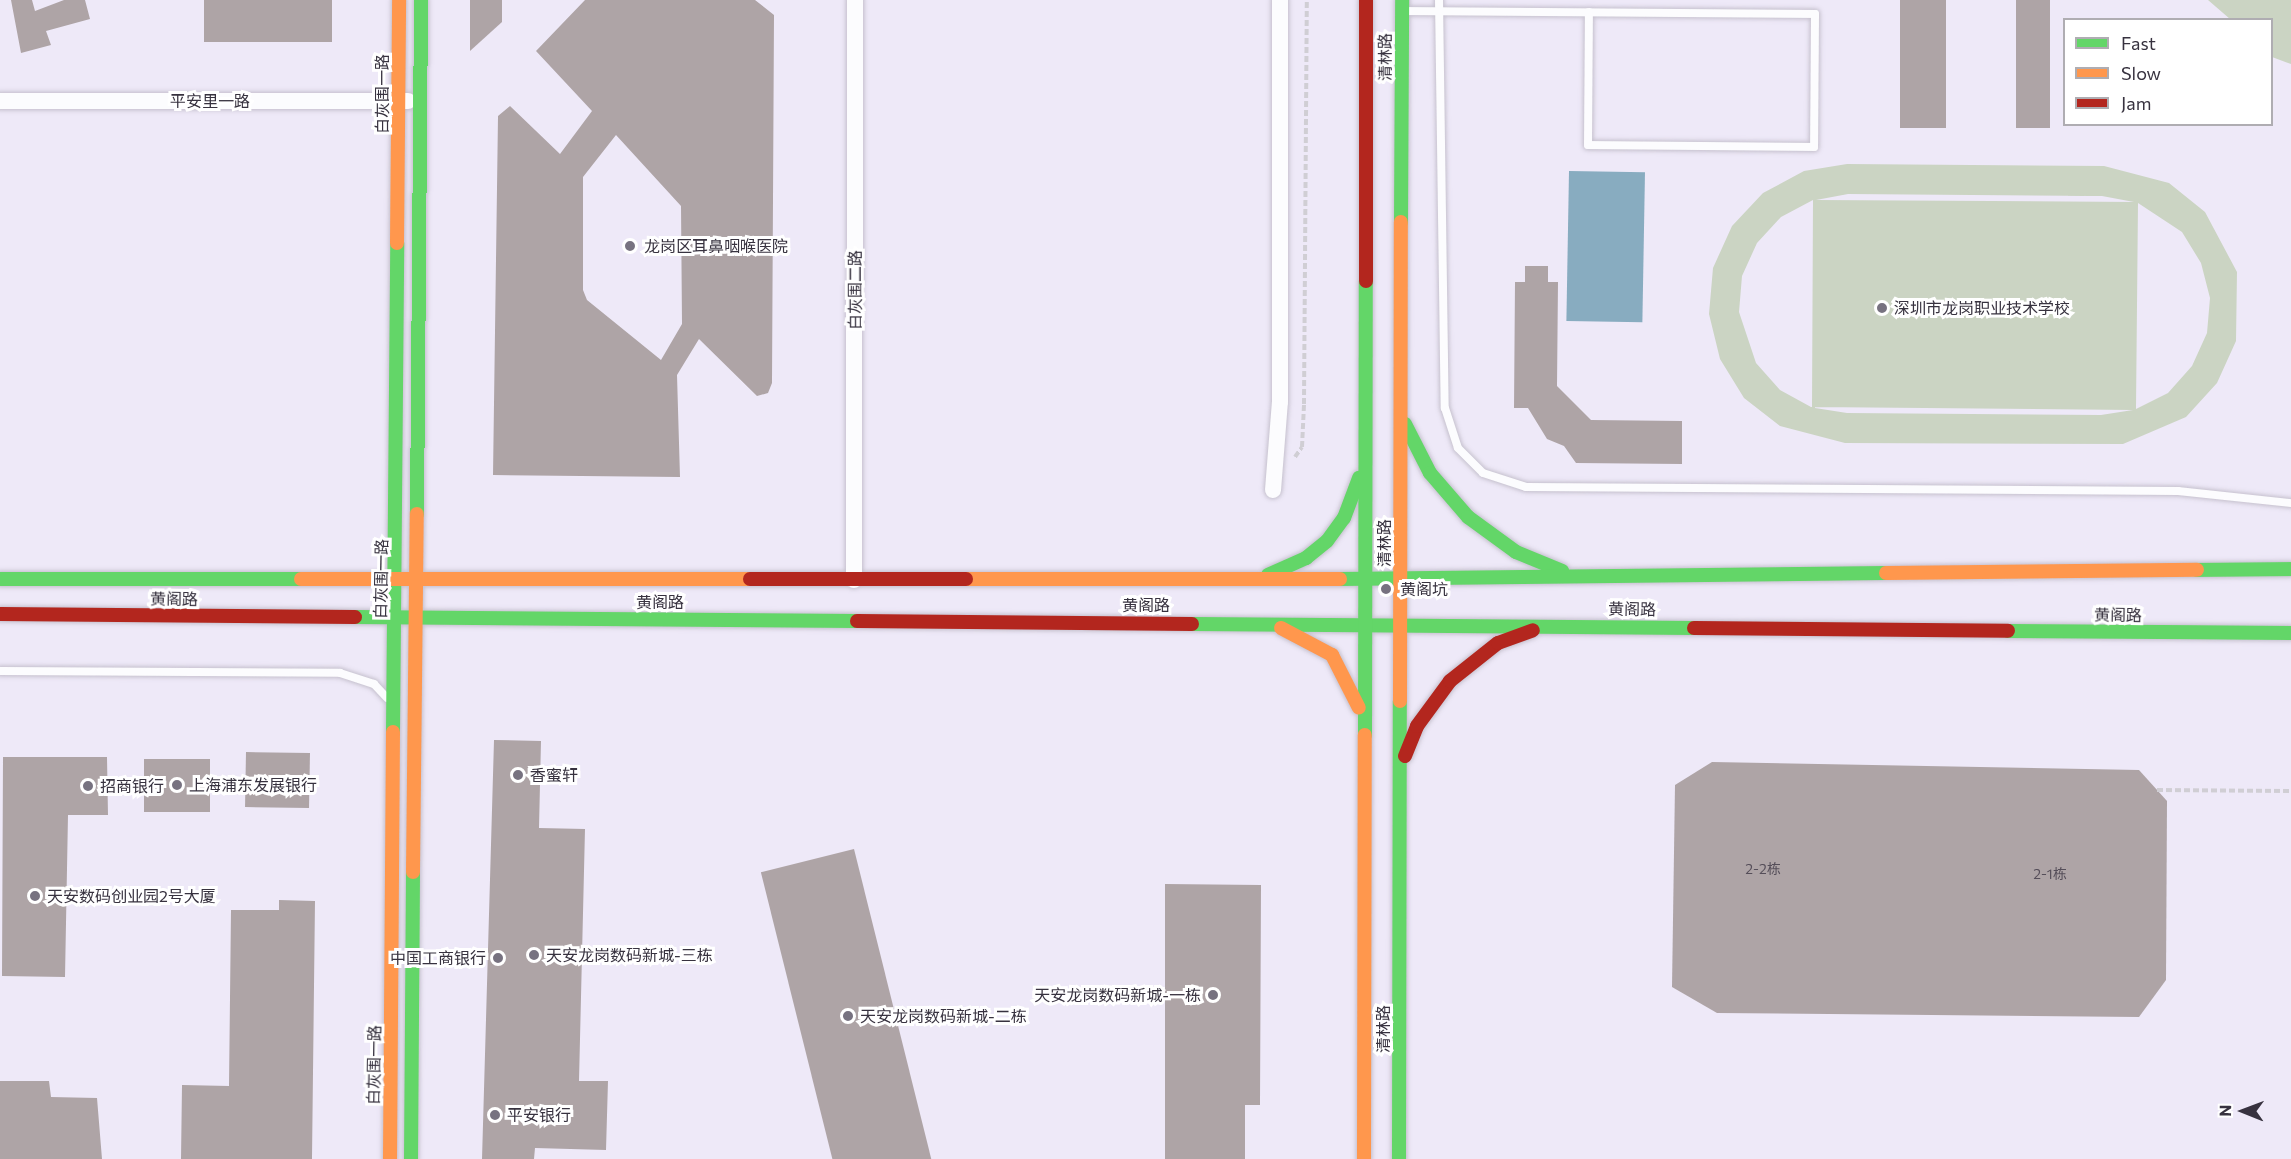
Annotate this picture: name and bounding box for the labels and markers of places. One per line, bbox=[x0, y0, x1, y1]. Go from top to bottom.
place label: 龙岗区耳鼻咽喉医院 bbox=[644, 236, 788, 256]
marker: 龙岗区耳鼻咽喉医院 bbox=[621, 237, 639, 255]
place label: 深圳市龙岗职业技术学校 bbox=[1894, 298, 2070, 318]
marker: 深圳市龙岗职业技术学校 bbox=[1875, 301, 1889, 315]
place label: 黄阁坑 bbox=[1400, 579, 1448, 599]
marker: 黄阁坑 bbox=[1377, 580, 1395, 598]
place label: 香蜜轩 bbox=[530, 765, 578, 785]
marker: 香蜜轩 bbox=[511, 768, 525, 782]
place label: 上海浦东发展银行 bbox=[189, 775, 317, 795]
place label: 招商银行 bbox=[100, 776, 164, 796]
marker: 上海浦东发展银行 bbox=[170, 778, 184, 792]
marker: 招商银行 bbox=[81, 779, 95, 793]
place label: 天安数码创业园2号大厦 bbox=[47, 886, 216, 906]
marker: 天安数码创业园2号大厦 bbox=[28, 889, 42, 903]
place label: 天安龙岗数码新城-三栋 bbox=[546, 945, 713, 965]
place label: 中国工商银行 bbox=[390, 948, 486, 968]
marker: 天安龙岗数码新城-三栋 bbox=[527, 948, 541, 962]
marker: 中国工商银行 bbox=[491, 951, 505, 965]
place label: 天安龙岗数码新城-一栋 bbox=[1034, 985, 1201, 1005]
marker: 天安龙岗数码新城-一栋 bbox=[1206, 988, 1220, 1002]
place label: 天安龙岗数码新城-二栋 bbox=[860, 1006, 1027, 1026]
marker: 天安龙岗数码新城-二栋 bbox=[841, 1009, 855, 1023]
place label: 平安银行 bbox=[507, 1105, 571, 1125]
marker: 平安银行 bbox=[488, 1108, 502, 1122]

